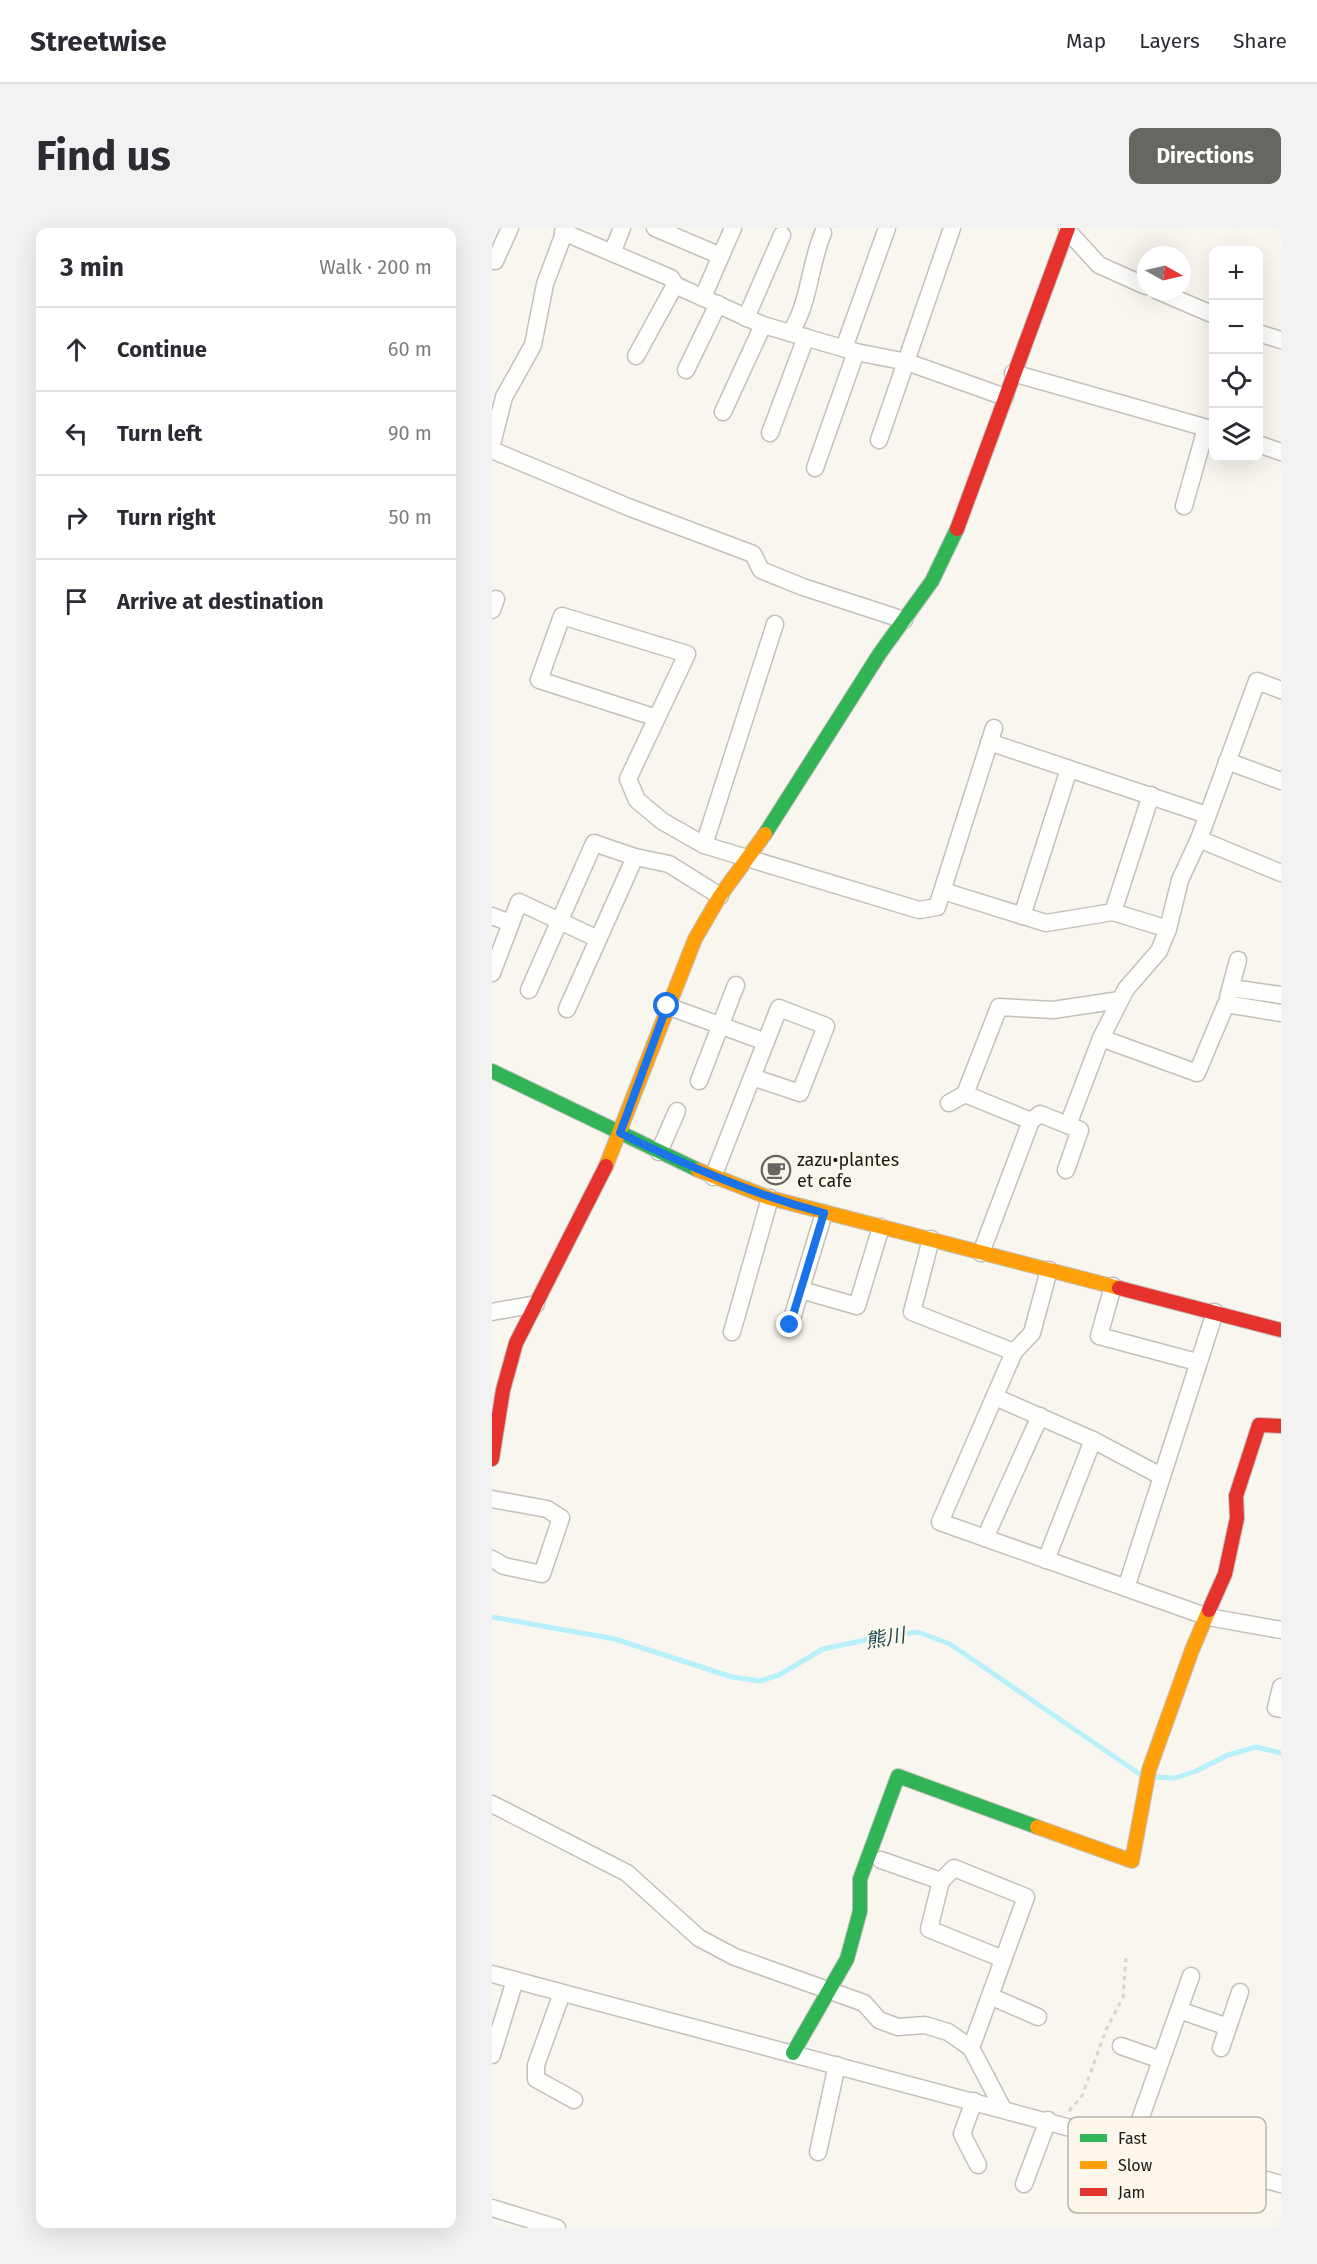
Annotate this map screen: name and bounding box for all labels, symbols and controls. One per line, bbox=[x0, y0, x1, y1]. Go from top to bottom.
text: Streetwise bbox=[30, 25, 167, 58]
text: Map bbox=[1066, 28, 1106, 54]
text: Layers bbox=[1139, 28, 1200, 54]
text: Share bbox=[1233, 28, 1287, 54]
button: Directions bbox=[1129, 128, 1281, 184]
text: Find us bbox=[36, 131, 171, 181]
north arrow bbox=[1137, 246, 1191, 300]
map controls bbox=[1209, 246, 1263, 462]
button: + bbox=[1209, 246, 1263, 300]
text: 3 min bbox=[60, 252, 124, 283]
text: Walk · 200 m bbox=[319, 255, 432, 279]
button: − bbox=[1209, 300, 1263, 354]
icon: ahead bbox=[60, 333, 93, 366]
text: Continue bbox=[117, 336, 207, 363]
text: 60 m bbox=[388, 337, 432, 361]
button: locate bbox=[1209, 354, 1263, 408]
button: layers bbox=[1209, 408, 1263, 462]
icon: left bbox=[60, 417, 93, 450]
text: Turn left bbox=[117, 420, 202, 447]
text: 90 m bbox=[388, 421, 432, 445]
icon: right bbox=[60, 501, 93, 534]
text: Turn right bbox=[117, 504, 216, 531]
text: 50 m bbox=[388, 505, 432, 529]
icon: arrive bbox=[60, 585, 93, 618]
text: Arrive at destination bbox=[117, 588, 324, 615]
route start bbox=[653, 992, 679, 1018]
place label: zazu•plantes et cafe bbox=[797, 1149, 899, 1192]
cafe icon: zazu•plantes et cafe bbox=[760, 1154, 792, 1186]
route end bbox=[776, 1311, 802, 1337]
water label: 熊川 bbox=[863, 1622, 909, 1653]
legend bbox=[1068, 2117, 1266, 2213]
text: Fast bbox=[1118, 2129, 1147, 2148]
text: Slow bbox=[1118, 2156, 1153, 2175]
text: Jam bbox=[1118, 2183, 1145, 2202]

